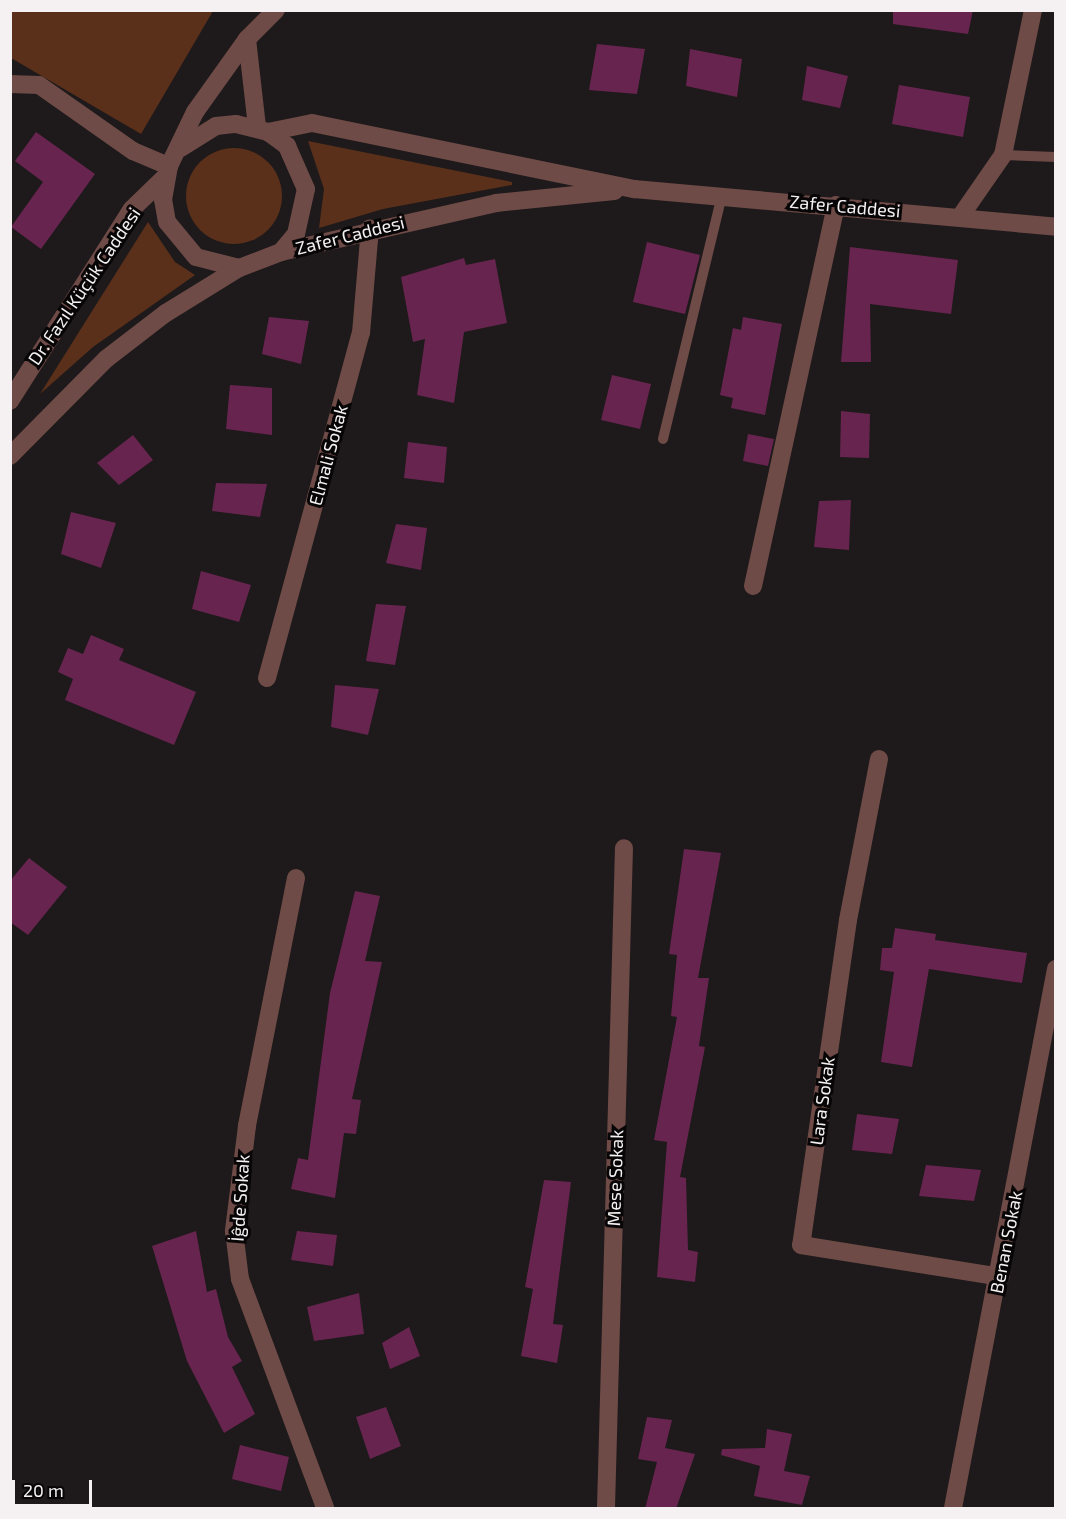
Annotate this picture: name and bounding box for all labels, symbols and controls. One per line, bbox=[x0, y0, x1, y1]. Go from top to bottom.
street label: Zafer Caddesi bbox=[788, 190, 902, 222]
street label: Dr. Fazıl Küçük Caddesi bbox=[23, 203, 145, 369]
street label: Zafer Caddesi bbox=[293, 211, 407, 259]
street label: Elmali Sokak bbox=[304, 402, 352, 508]
street label: Lara Sokak bbox=[805, 1056, 839, 1146]
street label: Mese Sokak bbox=[603, 1129, 627, 1227]
street label: İĝde Sokak bbox=[226, 1154, 254, 1242]
street label: Benan Sokak bbox=[985, 1189, 1027, 1295]
scale bar bbox=[15, 1468, 94, 1506]
text: 20 m bbox=[23, 1479, 64, 1501]

